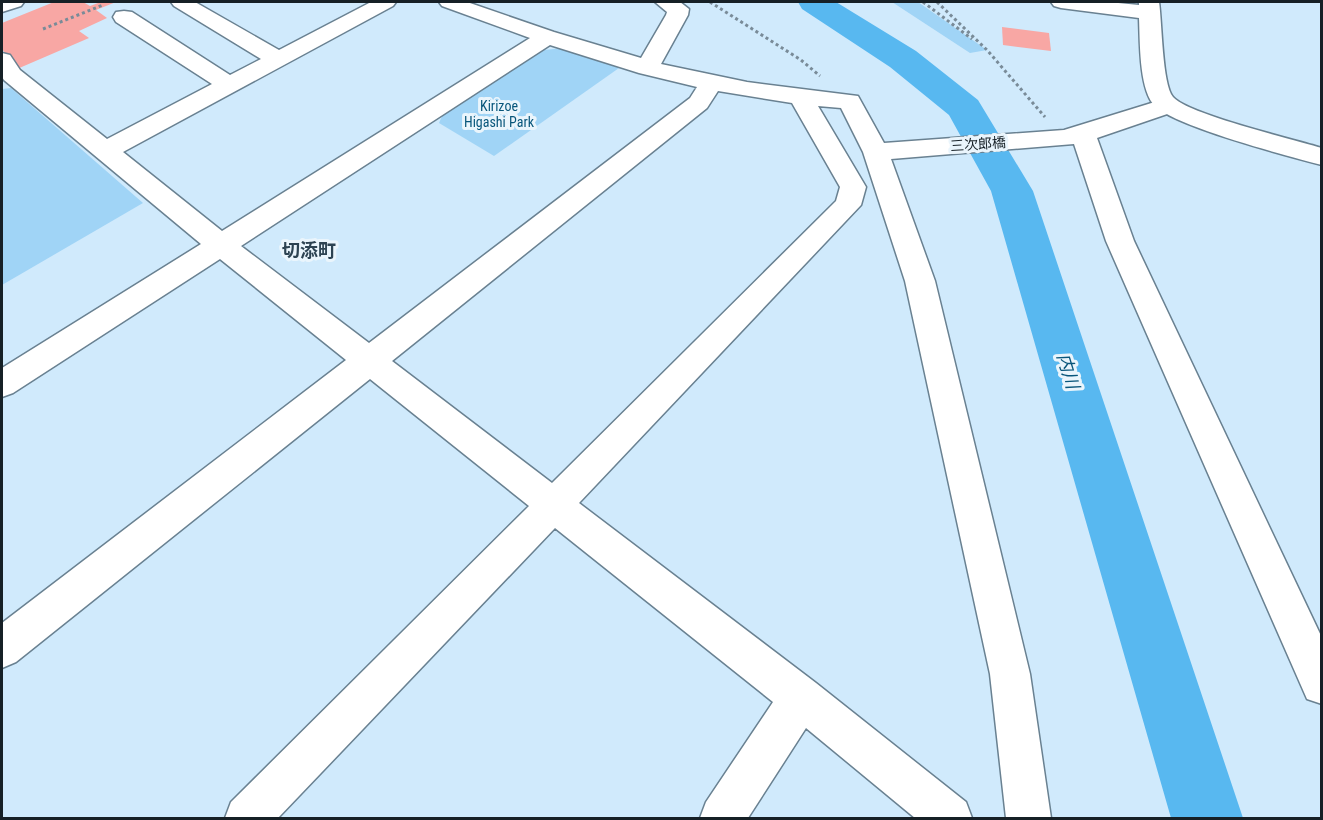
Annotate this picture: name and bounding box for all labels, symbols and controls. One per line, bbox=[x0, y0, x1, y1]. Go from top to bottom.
park label: Kirizoe Higashi Park bbox=[464, 98, 535, 130]
street label: 三次郎橋 bbox=[950, 134, 1006, 154]
district label: 切添町 bbox=[282, 240, 336, 261]
water label: 内川 bbox=[1053, 351, 1084, 393]

